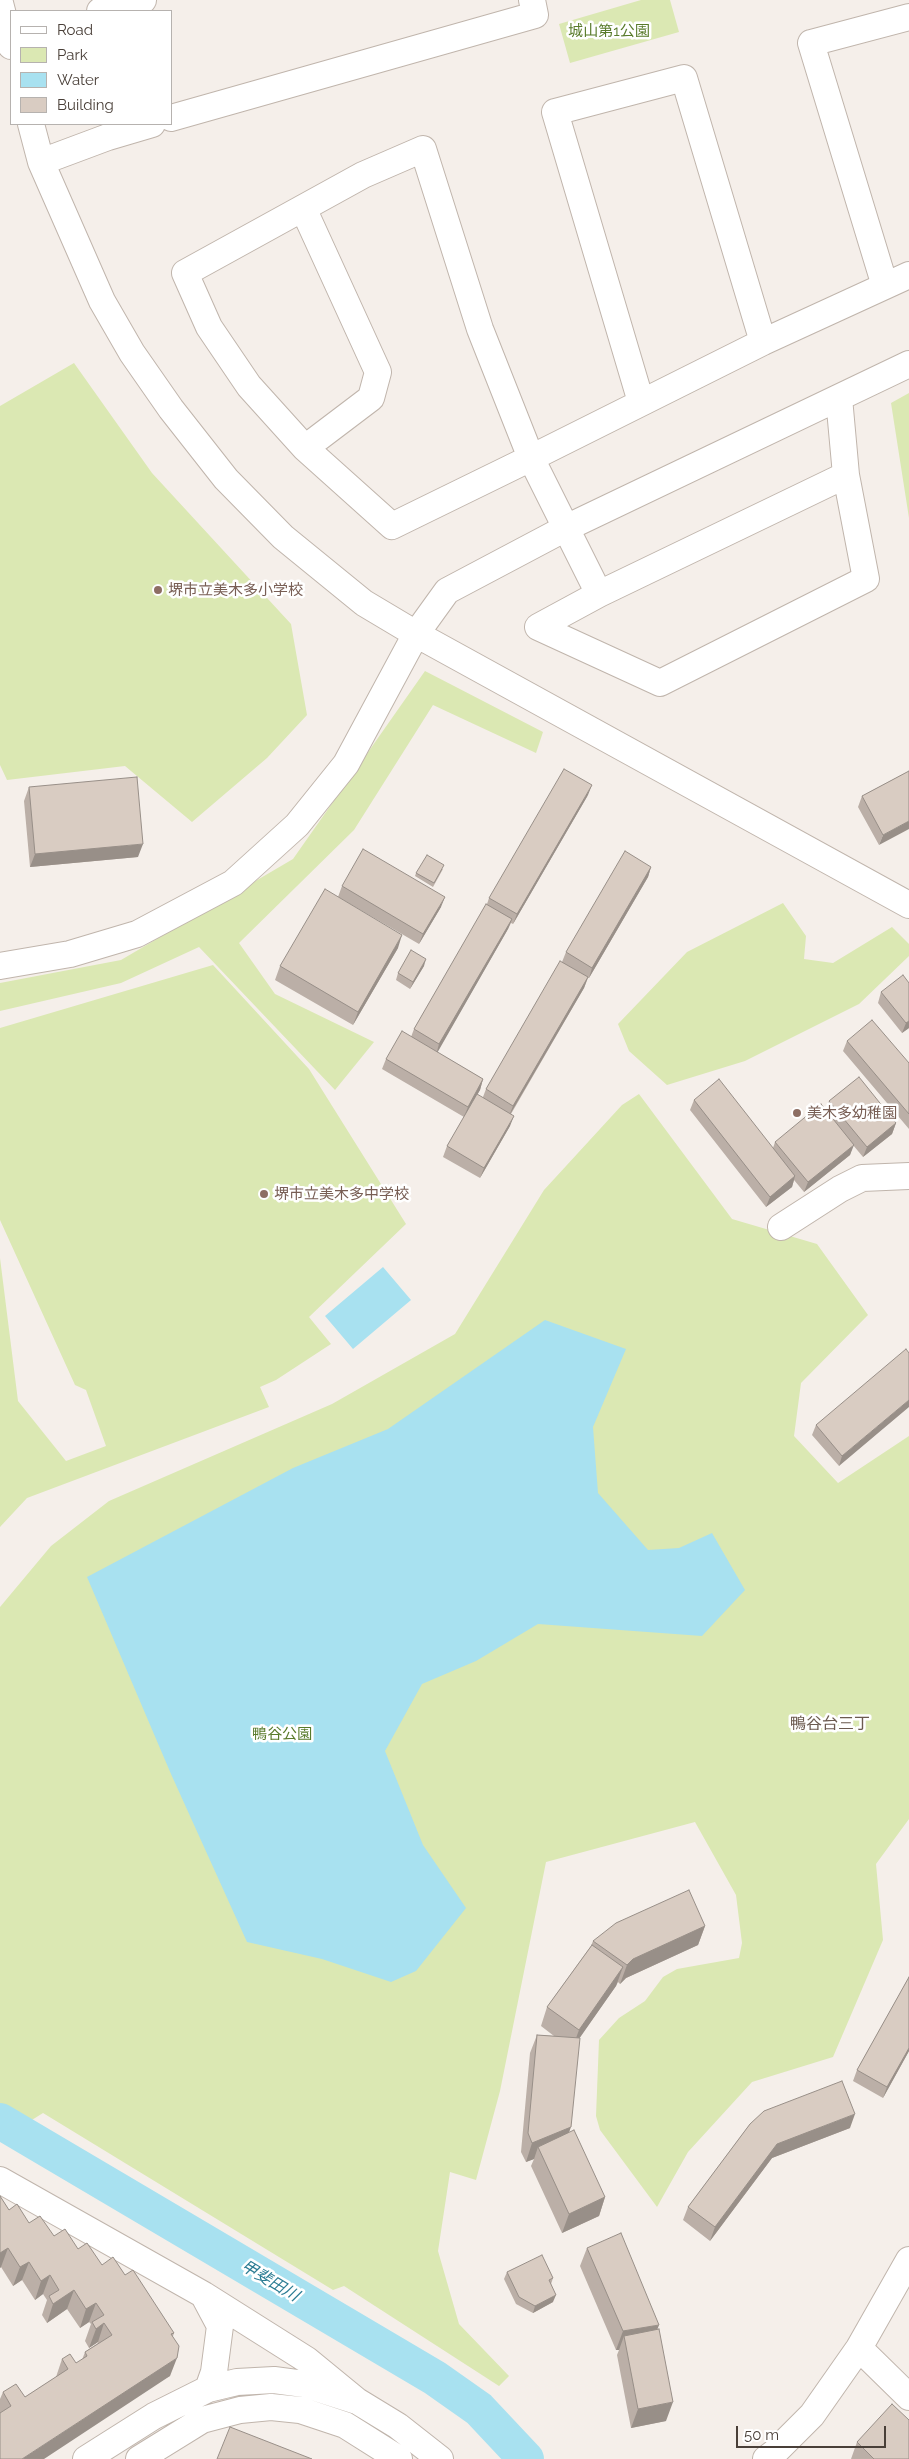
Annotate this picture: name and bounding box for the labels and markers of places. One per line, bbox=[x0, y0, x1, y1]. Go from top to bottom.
place label: 堺市立美木多小学校 bbox=[168, 581, 303, 599]
marker: 堺市立美木多小学校 bbox=[152, 584, 164, 596]
place label: 美木多幼稚園 bbox=[807, 1104, 897, 1122]
marker: 美木多幼稚園 bbox=[791, 1107, 803, 1119]
place label: 堺市立美木多中学校 bbox=[274, 1185, 409, 1203]
marker: 堺市立美木多中学校 bbox=[258, 1188, 270, 1200]

